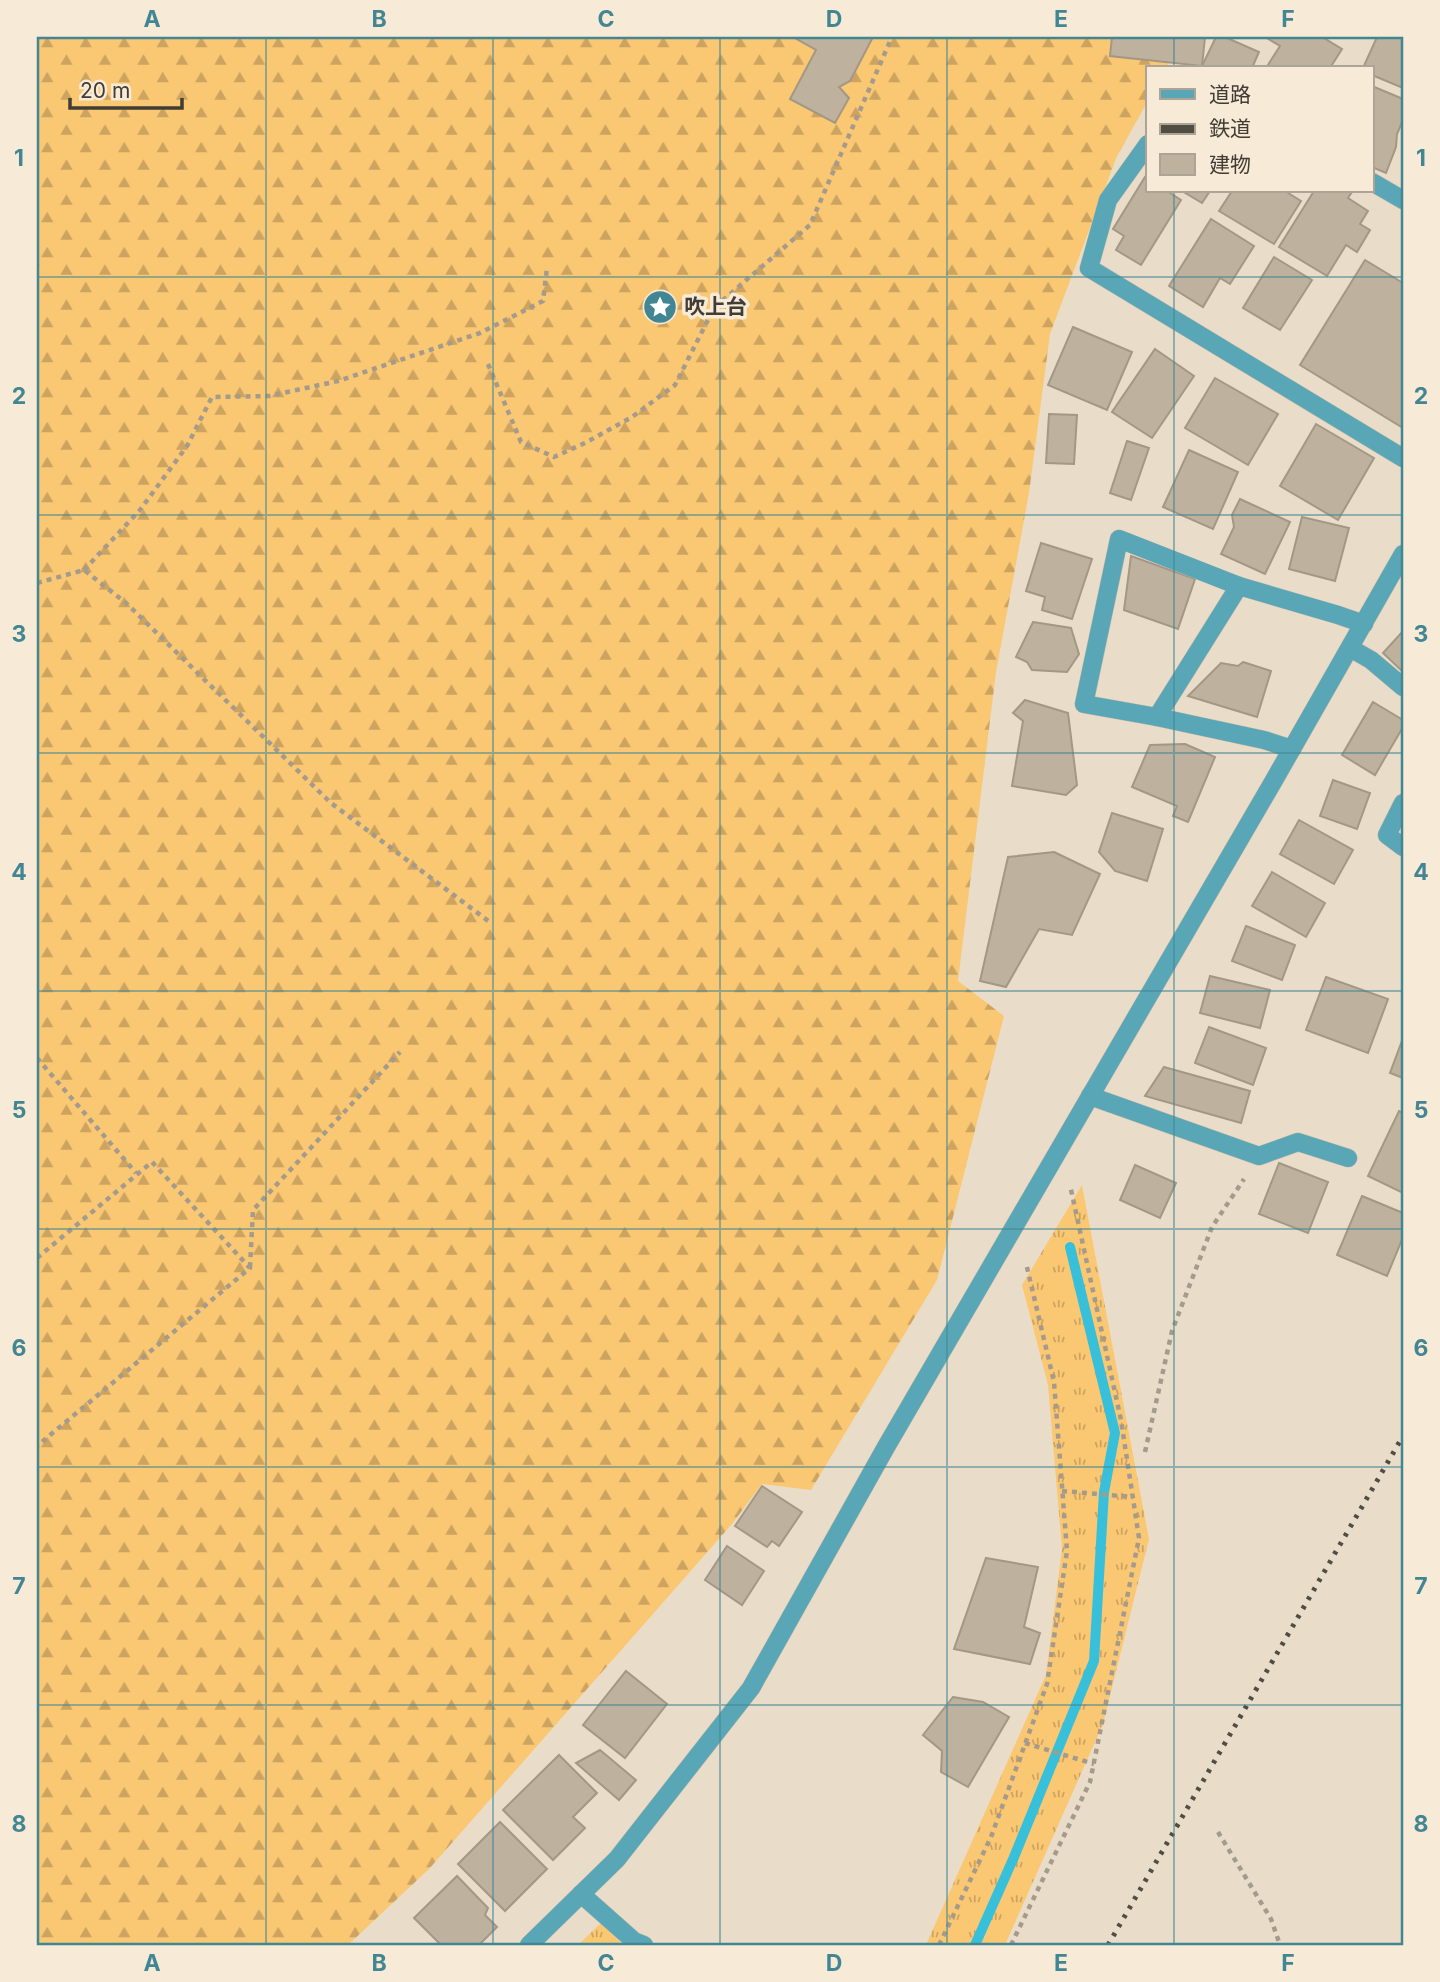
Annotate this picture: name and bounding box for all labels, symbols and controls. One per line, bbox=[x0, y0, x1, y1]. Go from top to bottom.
text: A bbox=[143, 5, 161, 33]
text: B bbox=[371, 5, 387, 33]
text: C bbox=[597, 5, 615, 33]
text: D bbox=[826, 5, 842, 33]
text: E bbox=[1054, 5, 1068, 33]
text: F bbox=[1281, 5, 1295, 33]
scale bar bbox=[70, 66, 182, 110]
legend bbox=[1146, 66, 1374, 192]
text: 20 m bbox=[80, 78, 130, 103]
text: 道路 bbox=[1209, 82, 1251, 107]
text: 鉄道 bbox=[1209, 116, 1251, 141]
text: 1 bbox=[14, 144, 24, 172]
text: 1 bbox=[1416, 144, 1426, 172]
text: 建物 bbox=[1209, 152, 1251, 177]
place icon: 吹上台 bbox=[641, 288, 679, 326]
place label: 吹上台 bbox=[684, 294, 747, 319]
text: 2 bbox=[12, 382, 26, 410]
text: 2 bbox=[1414, 382, 1428, 410]
text: 3 bbox=[12, 620, 26, 648]
text: 3 bbox=[1414, 620, 1428, 648]
text: 4 bbox=[11, 858, 27, 886]
text: 4 bbox=[1413, 858, 1429, 886]
text: 5 bbox=[12, 1096, 26, 1124]
text: 5 bbox=[1414, 1096, 1428, 1124]
text: 6 bbox=[12, 1334, 26, 1362]
text: 6 bbox=[1414, 1334, 1428, 1362]
text: 7 bbox=[12, 1572, 26, 1600]
text: 7 bbox=[1414, 1572, 1428, 1600]
text: 8 bbox=[12, 1810, 26, 1838]
text: 8 bbox=[1414, 1810, 1428, 1838]
text: A bbox=[143, 1949, 161, 1977]
text: B bbox=[371, 1949, 387, 1977]
text: C bbox=[597, 1949, 615, 1977]
text: D bbox=[826, 1949, 842, 1977]
text: E bbox=[1054, 1949, 1068, 1977]
text: F bbox=[1281, 1949, 1295, 1977]

